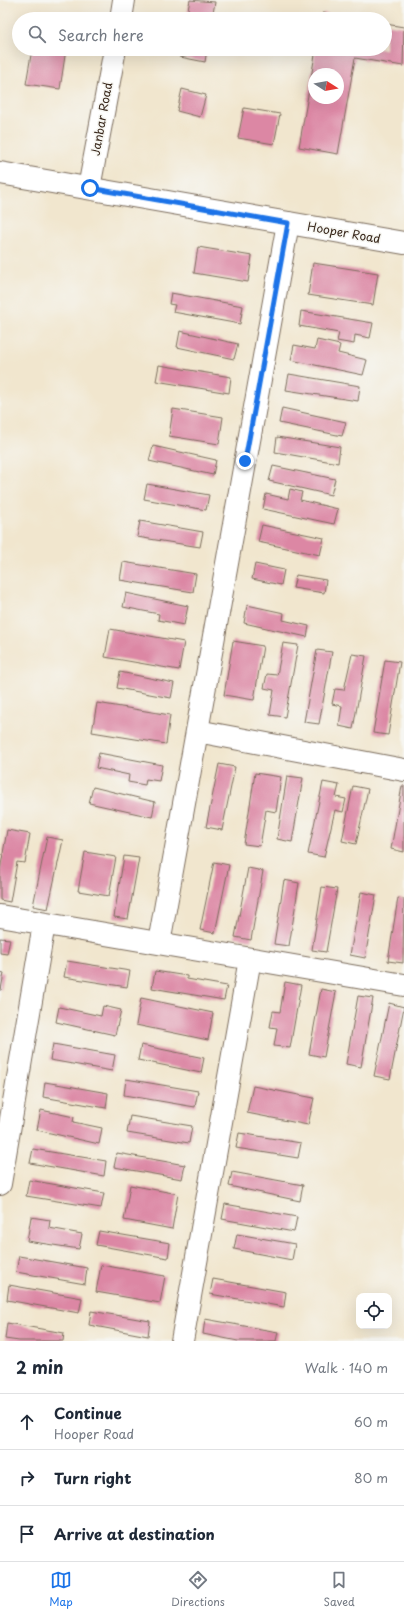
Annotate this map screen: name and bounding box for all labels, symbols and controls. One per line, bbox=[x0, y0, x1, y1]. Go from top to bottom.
search box bbox=[12, 12, 392, 56]
icon: search bbox=[26, 23, 48, 45]
text: Search here bbox=[58, 23, 144, 46]
north arrow bbox=[308, 68, 344, 104]
street label: Janbar Road bbox=[86, 81, 116, 157]
route start bbox=[81, 179, 99, 197]
street label: Hooper Road bbox=[306, 217, 382, 247]
route end bbox=[236, 452, 254, 470]
map controls bbox=[356, 1293, 392, 1329]
button: locate bbox=[356, 1293, 392, 1329]
text: 2 min bbox=[16, 1354, 63, 1380]
text: Walk · 140 m bbox=[305, 1358, 388, 1377]
text: Continue bbox=[54, 1401, 122, 1424]
icon: ahead bbox=[16, 1411, 38, 1433]
text: 60 m bbox=[354, 1412, 388, 1431]
text: Hooper Road bbox=[54, 1424, 134, 1443]
text: Turn right bbox=[54, 1466, 131, 1489]
icon: right bbox=[16, 1467, 38, 1489]
text: 80 m bbox=[354, 1468, 388, 1487]
text: Arrive at destination bbox=[54, 1522, 215, 1545]
icon: arrive bbox=[16, 1523, 38, 1545]
tab: Map bbox=[49, 1569, 73, 1610]
tab: Directions bbox=[171, 1569, 225, 1610]
tab: Saved bbox=[323, 1569, 355, 1610]

